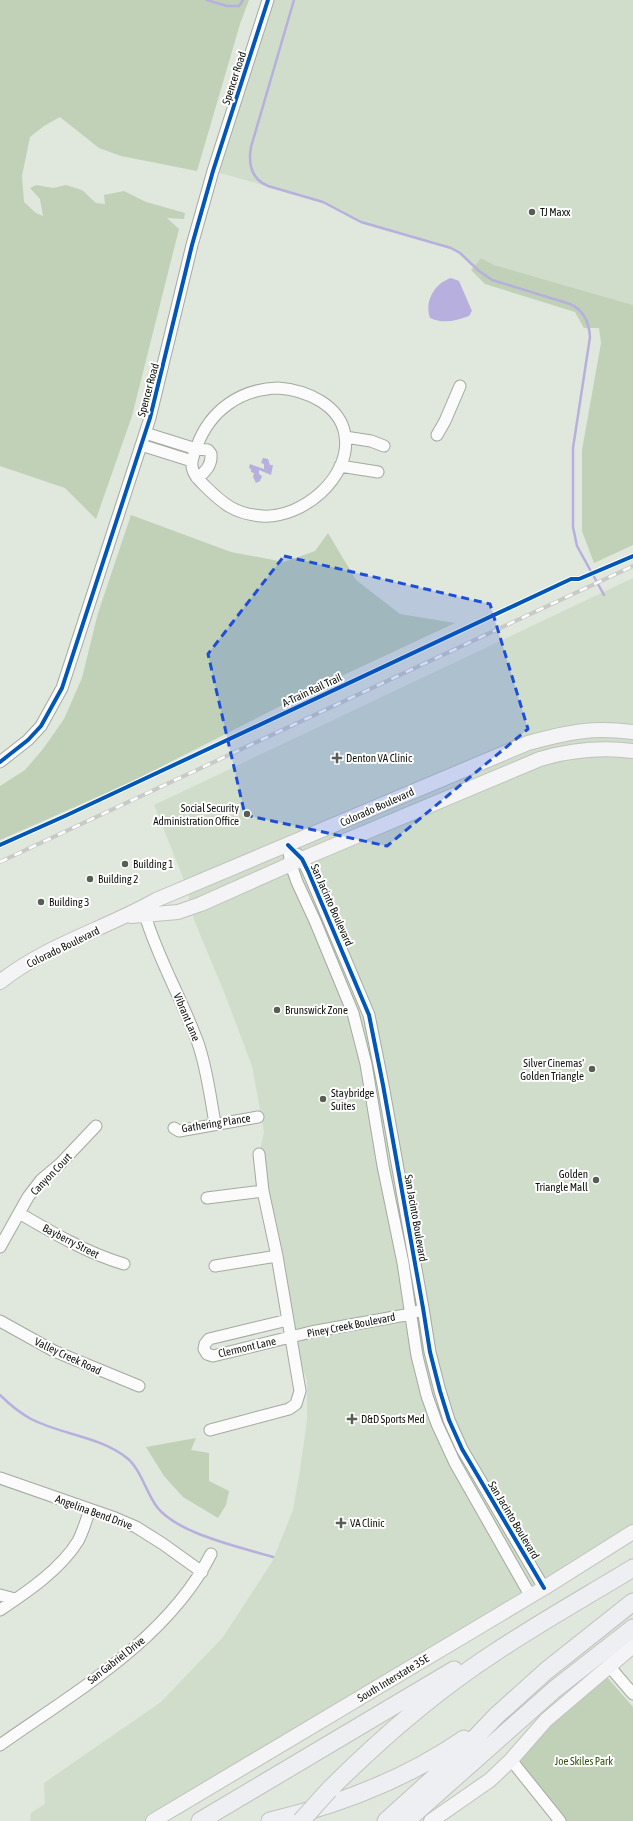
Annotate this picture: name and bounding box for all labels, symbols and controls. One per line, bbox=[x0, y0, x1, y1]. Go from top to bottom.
street label: Spencer Road bbox=[220, 50, 248, 106]
place label: TJ Maxx bbox=[540, 206, 571, 218]
marker: TJ Maxx bbox=[527, 207, 537, 217]
street label: Spencer Road bbox=[135, 362, 161, 418]
street label: A-Train Rail Trail bbox=[280, 671, 344, 709]
marker: Denton VA Clinic bbox=[331, 752, 343, 764]
place label: Denton VA Clinic bbox=[346, 752, 413, 764]
street label: Colorado Boulevard bbox=[338, 785, 416, 829]
place label: Social Security Administration Office bbox=[153, 802, 239, 827]
marker: Social Security Administration Office bbox=[242, 809, 252, 819]
place label: Building 1 bbox=[133, 858, 173, 870]
marker: Building 1 bbox=[120, 859, 130, 869]
street label: San Jacinto Boulevard bbox=[309, 862, 355, 948]
place label: Building 2 bbox=[98, 873, 138, 885]
marker: Building 2 bbox=[85, 874, 95, 884]
place label: Building 3 bbox=[49, 896, 89, 908]
marker: Building 3 bbox=[36, 897, 46, 907]
street label: Colorado Boulevard bbox=[25, 924, 101, 970]
street label: Vibrant Lane bbox=[172, 991, 202, 1043]
place label: Brunswick Zone bbox=[285, 1004, 348, 1016]
marker: Brunswick Zone bbox=[272, 1005, 282, 1015]
place label: Silver Cinemas' Golden Triangle bbox=[520, 1057, 584, 1082]
marker: Silver Cinemas' Golden Triangle bbox=[587, 1064, 597, 1074]
place label: Staybridge Suites bbox=[331, 1087, 374, 1112]
marker: Staybridge Suites bbox=[318, 1094, 328, 1104]
street label: Gathering Plance bbox=[181, 1112, 251, 1134]
street label: Canyon Court bbox=[28, 1151, 74, 1197]
place label: Golden Triangle Mall bbox=[535, 1168, 588, 1193]
street label: San Jacinto Boulevard bbox=[402, 1173, 430, 1263]
marker: Golden Triangle Mall bbox=[591, 1175, 601, 1185]
street label: Bayberry Street bbox=[41, 1222, 101, 1260]
street label: Piney Creek Boulevard bbox=[306, 1311, 396, 1339]
street label: Valley Creek Road bbox=[33, 1335, 103, 1377]
street label: Clermont Lane bbox=[217, 1335, 277, 1359]
marker: D&D Sports Med bbox=[346, 1413, 358, 1425]
place label: D&D Sports Med bbox=[361, 1413, 425, 1425]
street label: San Jacinto Boulevard bbox=[486, 1479, 542, 1561]
street label: Angelina Bend Drive bbox=[54, 1492, 134, 1532]
marker: VA Clinic bbox=[335, 1517, 347, 1529]
place label: VA Clinic bbox=[350, 1517, 385, 1529]
street label: San Gabriel Drive bbox=[85, 1634, 147, 1686]
street label: South Interstate 35E bbox=[355, 1652, 431, 1704]
park label: Joe Skiles Park bbox=[555, 1755, 613, 1767]

